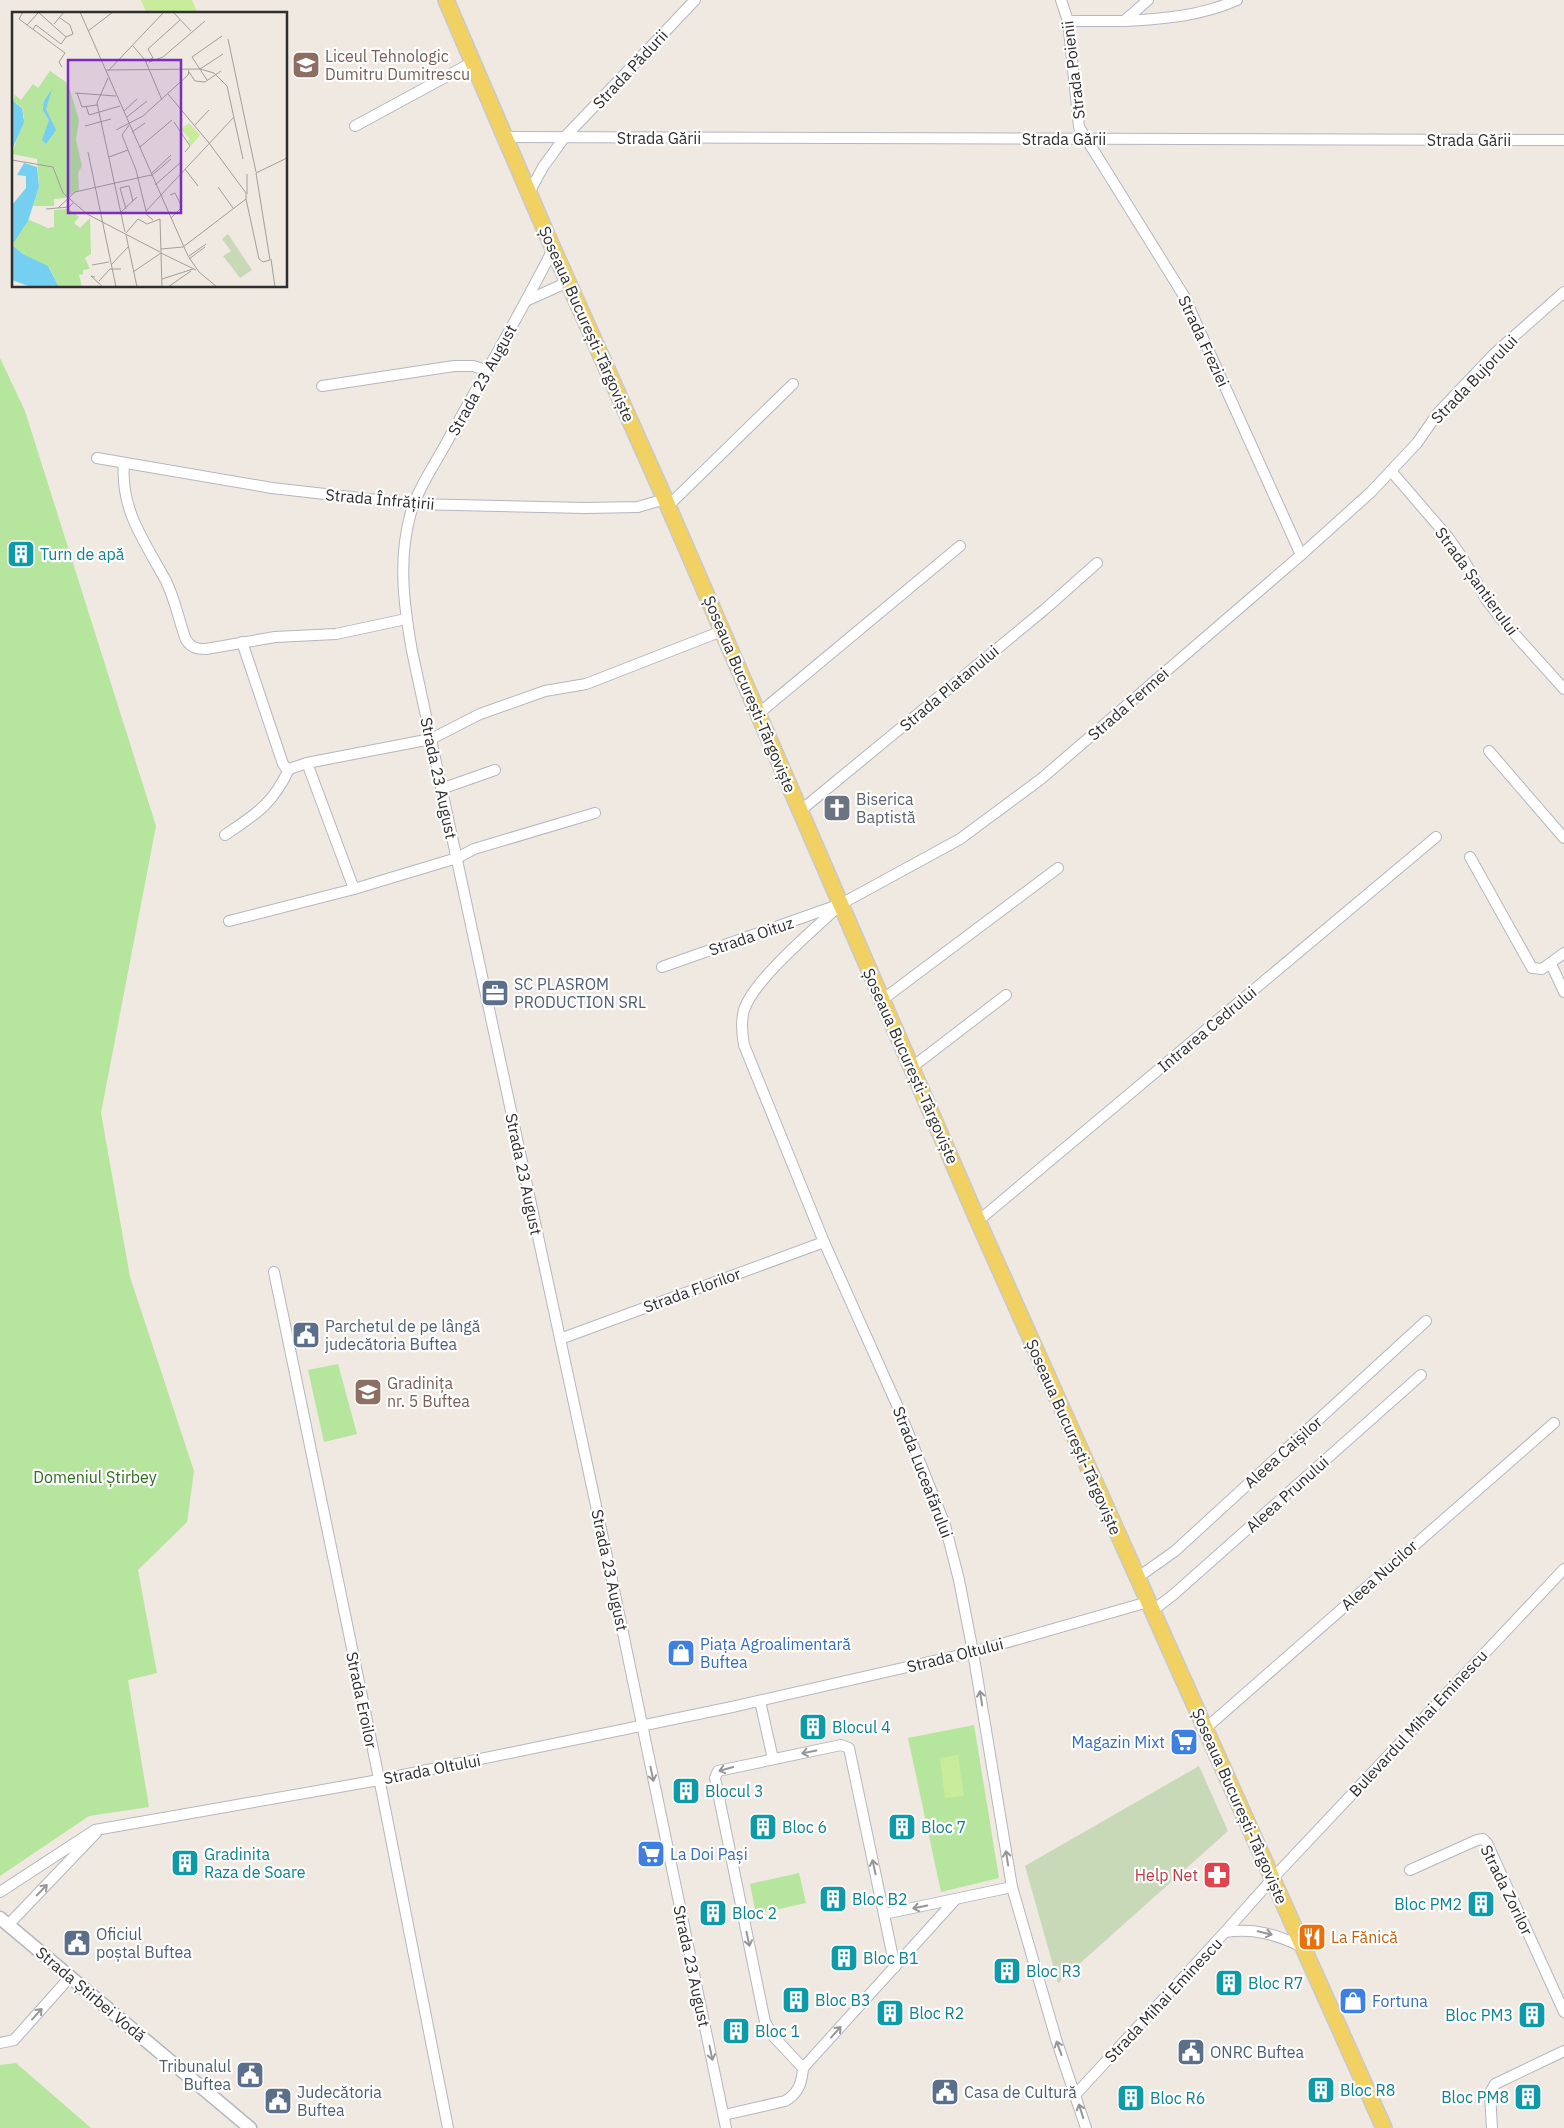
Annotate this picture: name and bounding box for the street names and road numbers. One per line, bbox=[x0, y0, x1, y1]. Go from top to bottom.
street label: Strada Poienii bbox=[1057, 20, 1089, 120]
street label: Strada Pădurii bbox=[588, 25, 672, 113]
street label: Strada Gării bbox=[617, 128, 701, 148]
street label: Strada Gării bbox=[1022, 129, 1106, 149]
street label: Strada Gării bbox=[1427, 130, 1511, 150]
street label: Șoseaua București-Târgoviște bbox=[535, 223, 639, 425]
street label: Strada Freziei bbox=[1174, 292, 1234, 390]
street label: Strada 23 August bbox=[443, 321, 521, 439]
street label: Strada Bujorului bbox=[1427, 330, 1521, 428]
street label: Strada Înfrățirii bbox=[325, 484, 435, 515]
street label: Strada Șantierului bbox=[1431, 523, 1523, 639]
street label: Șoseaua București-Târgoviște bbox=[699, 592, 801, 796]
street label: Strada Platanului bbox=[895, 641, 1003, 735]
street label: Strada Fermei bbox=[1083, 663, 1173, 745]
street label: Strada 23 August bbox=[416, 715, 462, 841]
street label: Strada Oituz bbox=[706, 912, 796, 960]
street label: Șoseaua București-Târgoviște bbox=[859, 965, 963, 1167]
street label: Intrarea Cedrului bbox=[1154, 982, 1260, 1076]
street label: Strada 23 August bbox=[501, 1111, 547, 1237]
street label: Strada Florilor bbox=[641, 1263, 744, 1317]
street label: Șoseaua București-Târgoviște bbox=[1022, 1336, 1126, 1538]
street label: Strada Luceafărului bbox=[889, 1403, 957, 1541]
street label: Aleea Caișilor bbox=[1240, 1412, 1326, 1492]
street label: Aleea Prunului bbox=[1241, 1452, 1333, 1536]
street label: Strada 23 August bbox=[587, 1507, 633, 1633]
street label: Aleea Nucilor bbox=[1337, 1535, 1422, 1615]
street label: Strada Oltului bbox=[905, 1633, 1005, 1677]
street label: Bulevardul Mihai Eminescu bbox=[1345, 1645, 1491, 1801]
street label: Strada Eroilor bbox=[342, 1650, 382, 1750]
street label: Șoseaua București-Târgoviște bbox=[1188, 1705, 1292, 1907]
street label: Strada Oltului bbox=[382, 1750, 482, 1788]
street label: Strada Zorilor bbox=[1477, 1842, 1538, 1939]
street label: Strada 23 August bbox=[669, 1903, 715, 2029]
street label: Strada Mihai Eminescu bbox=[1100, 1933, 1226, 2067]
street label: Strada Știrbei Vodă bbox=[32, 1942, 150, 2046]

